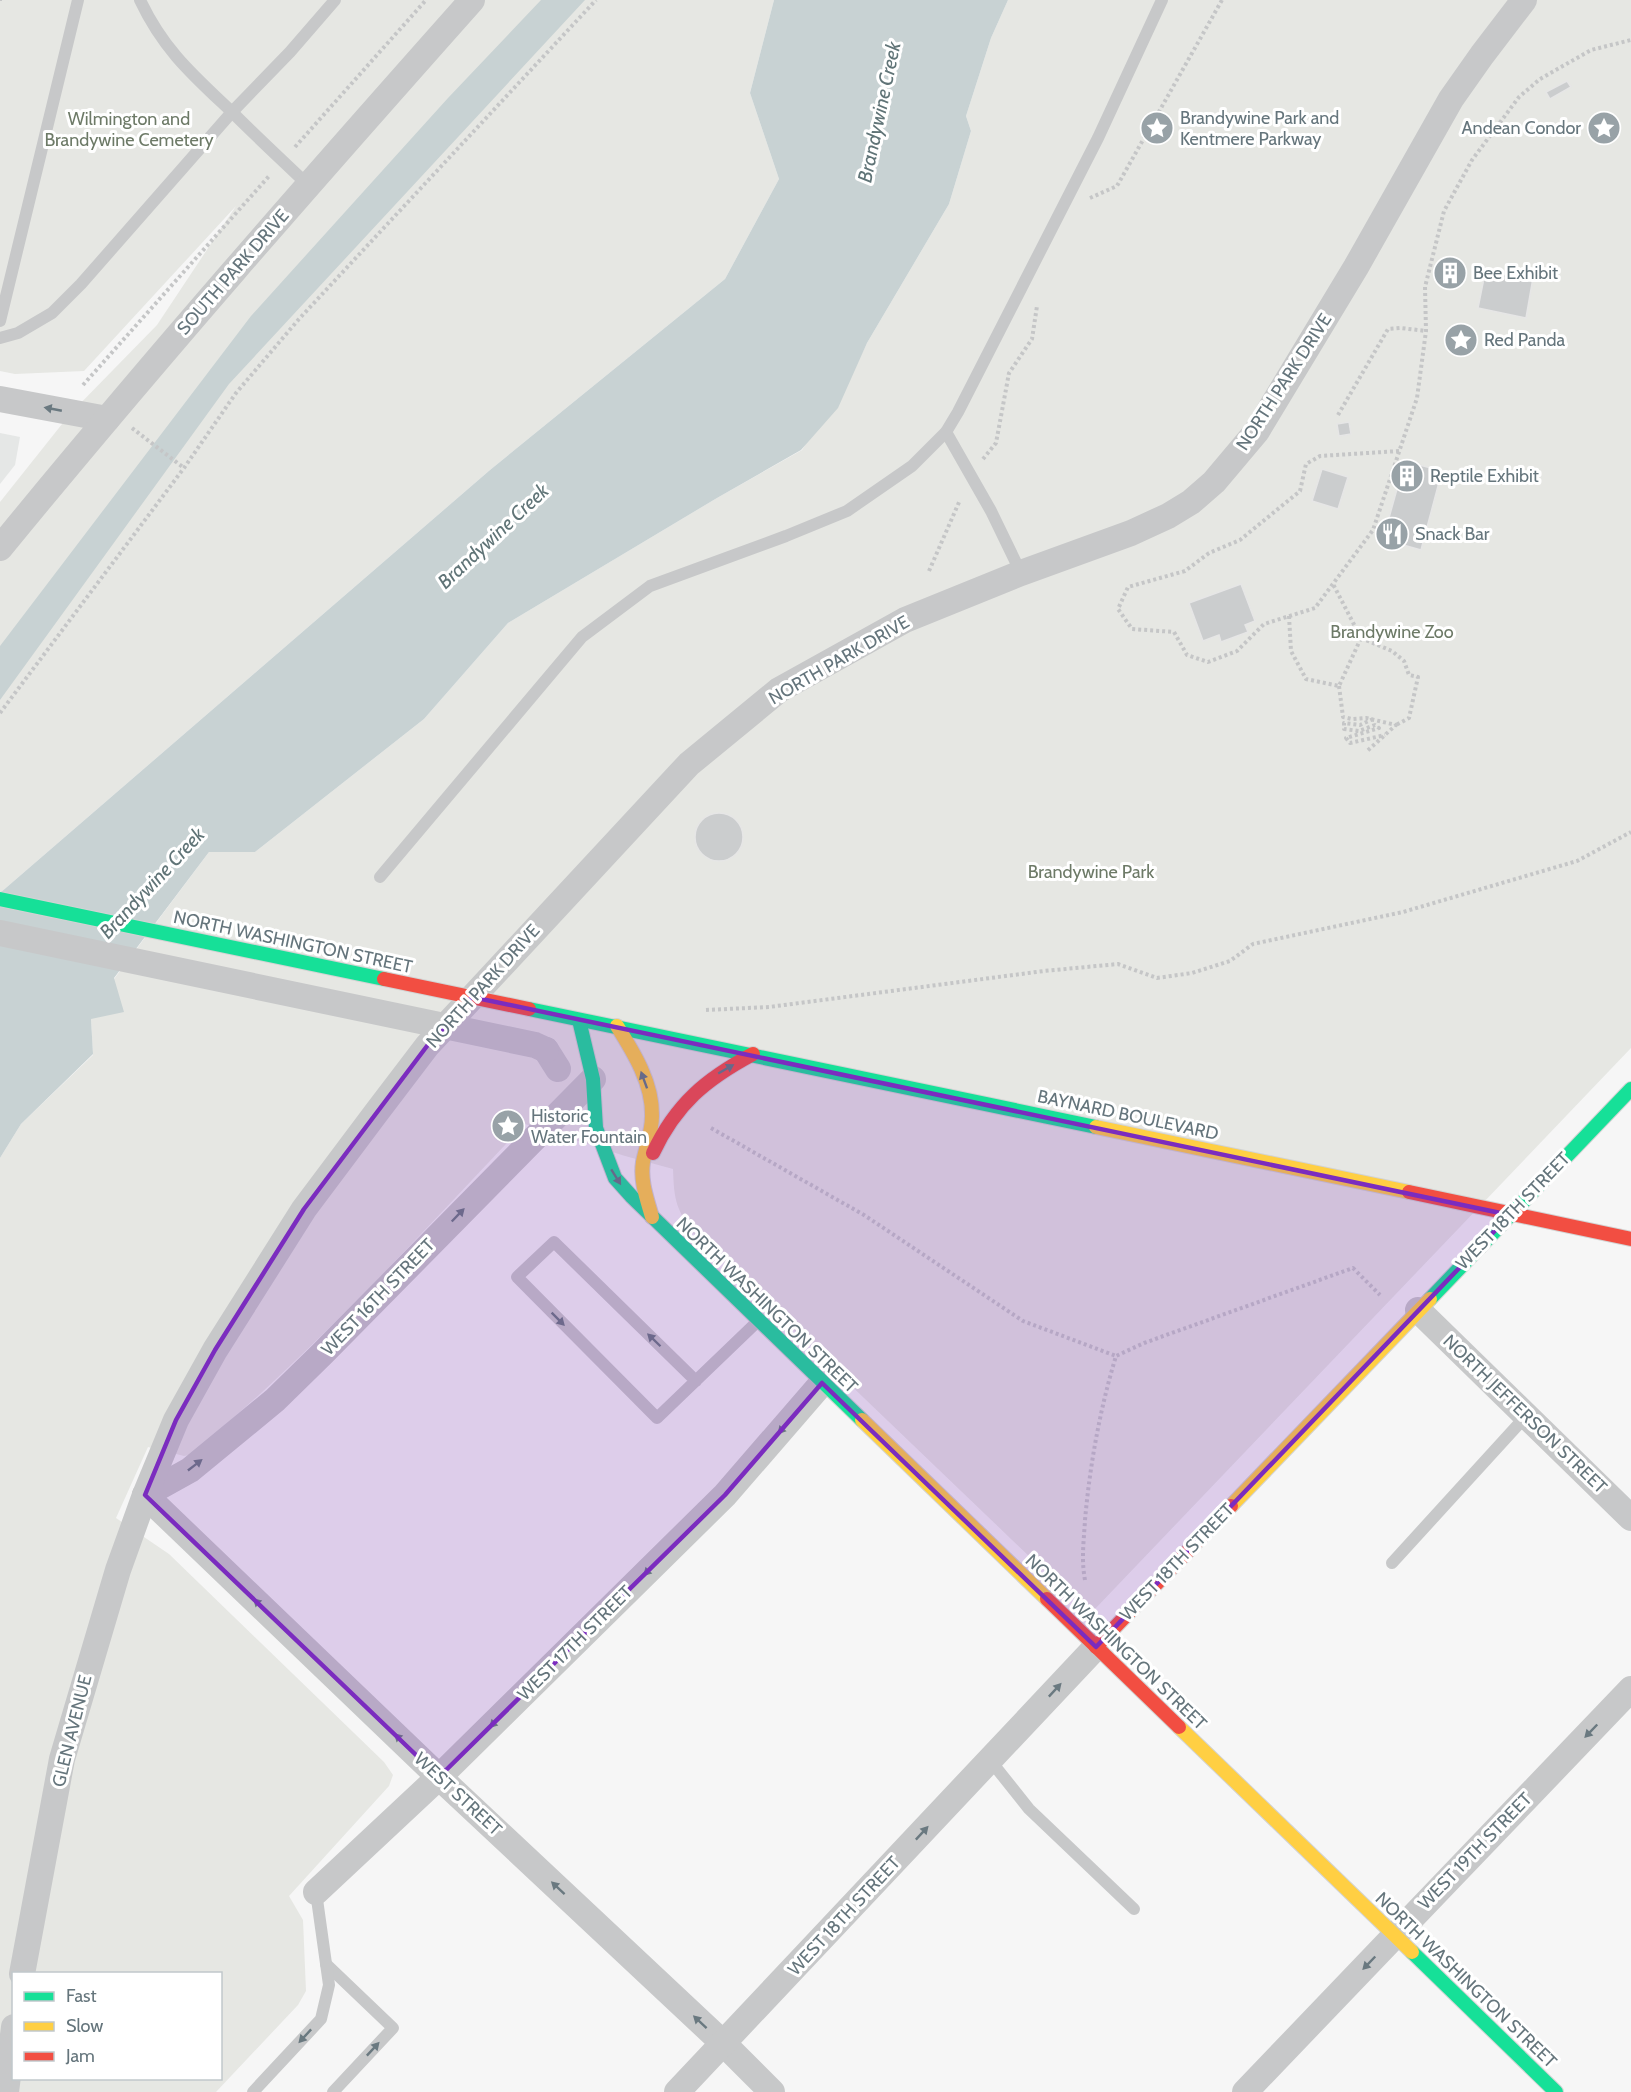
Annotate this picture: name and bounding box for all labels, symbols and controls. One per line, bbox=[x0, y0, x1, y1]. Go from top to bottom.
water label: Brandywine Creek bbox=[852, 38, 906, 184]
place label: Brandywine Park and Kentmere Parkway bbox=[1180, 107, 1339, 150]
park label: Wilmington and Brandywine Cemetery bbox=[44, 108, 214, 151]
place icon: Brandywine Park and Kentmere Parkway bbox=[1139, 110, 1175, 146]
place icon: Andean Condor bbox=[1586, 110, 1622, 146]
place label: Andean Condor bbox=[1462, 117, 1581, 139]
street label: SOUTH PARK DRIVE bbox=[173, 205, 293, 339]
building icon: Bee Exhibit bbox=[1432, 255, 1468, 291]
place label: Bee Exhibit bbox=[1473, 262, 1558, 284]
street label: NORTH PARK DRIVE bbox=[1232, 309, 1336, 455]
place icon: Red Panda bbox=[1443, 322, 1479, 358]
place label: Red Panda bbox=[1484, 329, 1566, 351]
one-way arrow bbox=[44, 404, 63, 413]
building icon: Reptile Exhibit bbox=[1389, 458, 1425, 494]
place label: Reptile Exhibit bbox=[1430, 465, 1539, 487]
water label: Brandywine Creek bbox=[432, 477, 555, 594]
restaurant icon: Snack Bar bbox=[1374, 516, 1410, 552]
place label: Snack Bar bbox=[1415, 523, 1490, 545]
street label: NORTH PARK DRIVE bbox=[765, 611, 913, 709]
park label: Brandywine Zoo bbox=[1330, 621, 1454, 643]
water label: Brandywine Creek bbox=[94, 821, 211, 944]
park label: Brandywine Park bbox=[1028, 861, 1155, 883]
street label: NORTH WASHINGTON STREET bbox=[172, 906, 415, 978]
street label: NORTH PARK DRIVE bbox=[422, 920, 544, 1052]
one-way arrow bbox=[718, 1063, 734, 1074]
one-way arrow bbox=[638, 1070, 648, 1088]
street label: BAYNARD BOULEVARD bbox=[1036, 1085, 1220, 1145]
place label: Historic Water Fountain bbox=[531, 1105, 647, 1148]
place icon: Historic Water Fountain bbox=[490, 1108, 526, 1144]
street label: WEST 18TH STREET bbox=[1451, 1147, 1575, 1274]
one-way arrow bbox=[611, 1169, 622, 1185]
one-way arrow bbox=[451, 1207, 465, 1222]
street label: NORTH WASHINGTON STREET bbox=[672, 1212, 863, 1398]
street label: WEST 16TH STREET bbox=[317, 1234, 440, 1360]
one-way arrow bbox=[551, 1311, 565, 1325]
street label: NORTH JEFFERSON STREET bbox=[1438, 1330, 1612, 1498]
one-way arrow bbox=[647, 1333, 662, 1347]
one-way arrow bbox=[778, 1419, 791, 1434]
one-way arrow bbox=[188, 1459, 203, 1471]
street label: WEST 18TH STREET bbox=[1115, 1498, 1239, 1625]
street label: NORTH WASHINGTON STREET bbox=[1021, 1549, 1212, 1735]
one-way arrow bbox=[643, 1562, 658, 1576]
street label: WEST 17TH STREET bbox=[513, 1581, 637, 1705]
one-way arrow bbox=[253, 1598, 268, 1612]
street label: GLEN AVENUE bbox=[47, 1673, 97, 1789]
one-way arrow bbox=[1048, 1683, 1061, 1698]
one-way arrow bbox=[490, 1713, 504, 1727]
one-way arrow bbox=[1584, 1724, 1598, 1738]
one-way arrow bbox=[394, 1733, 409, 1747]
street label: WEST STREET bbox=[410, 1748, 507, 1840]
street label: WEST 19TH STREET bbox=[1414, 1788, 1537, 1914]
one-way arrow bbox=[915, 1825, 929, 1840]
street label: WEST 18TH STREET bbox=[783, 1852, 905, 1980]
one-way arrow bbox=[552, 1882, 566, 1896]
street label: NORTH WASHINGTON STREET bbox=[1371, 1887, 1562, 2073]
one-way arrow bbox=[1362, 1956, 1376, 1970]
legend bbox=[12, 1972, 222, 2080]
text: Fast bbox=[66, 1985, 97, 2007]
text: Slow bbox=[66, 2015, 103, 2037]
one-way arrow bbox=[693, 2015, 708, 2029]
one-way arrow bbox=[298, 2029, 312, 2044]
one-way arrow bbox=[366, 2043, 380, 2057]
text: Jam bbox=[65, 2045, 95, 2067]

